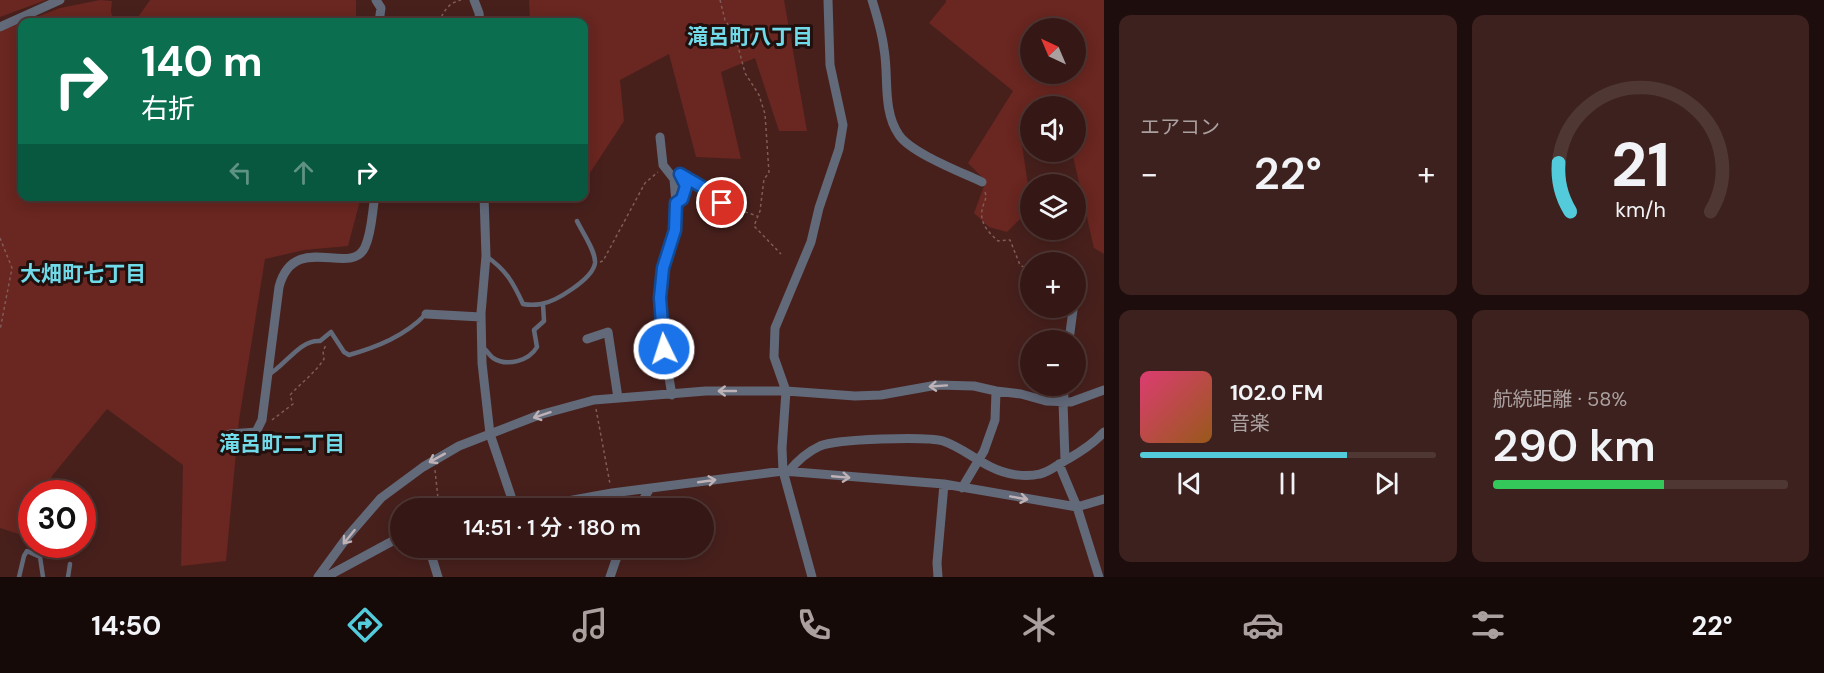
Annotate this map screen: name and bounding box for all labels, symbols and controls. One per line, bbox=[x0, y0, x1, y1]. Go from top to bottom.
north arrow bbox=[1020, 18, 1086, 84]
map controls bbox=[1020, 18, 1086, 396]
district label: 滝呂町八丁目 bbox=[687, 23, 813, 51]
text: 140 m bbox=[141, 34, 263, 89]
icon: right bbox=[42, 42, 120, 120]
text: 右折 bbox=[141, 91, 195, 126]
button: sound bbox=[1020, 96, 1086, 162]
text: エアコン bbox=[1140, 114, 1220, 140]
text: 21 bbox=[1611, 124, 1670, 205]
text: 22° bbox=[1254, 144, 1322, 203]
text: − bbox=[1140, 152, 1158, 195]
text: + bbox=[1417, 152, 1436, 195]
icon: left bbox=[224, 156, 257, 189]
icon: ahead bbox=[287, 156, 320, 189]
icon: right bbox=[350, 156, 383, 189]
button: layers bbox=[1020, 174, 1086, 240]
pin bbox=[696, 177, 747, 228]
icon: arrive bbox=[705, 186, 738, 219]
text: km/h bbox=[1615, 196, 1666, 224]
button: + bbox=[1020, 252, 1086, 318]
district label: 大畑町七丁目 bbox=[20, 260, 146, 288]
position arrow bbox=[632, 317, 696, 381]
button: − bbox=[1020, 330, 1086, 396]
text: 102.0 FM bbox=[1230, 378, 1323, 407]
one-way arrow bbox=[929, 380, 949, 391]
one-way arrow bbox=[718, 385, 738, 397]
text: 航続距離 · 58% bbox=[1493, 386, 1627, 412]
one-way arrow bbox=[533, 410, 552, 421]
text: 音楽 bbox=[1230, 410, 1270, 436]
text: 290 km bbox=[1493, 416, 1656, 475]
district label: 滝呂町二丁目 bbox=[219, 430, 345, 458]
one-way arrow bbox=[429, 453, 446, 465]
icon: previous bbox=[1173, 467, 1206, 500]
icon: pause bbox=[1271, 467, 1304, 500]
icon: next bbox=[1370, 467, 1403, 500]
one-way arrow bbox=[831, 472, 851, 483]
one-way arrow bbox=[697, 476, 717, 487]
speed limit sign: 30 bbox=[18, 480, 96, 558]
one-way arrow bbox=[1009, 493, 1029, 504]
text: 14:51 · 1 分 · 180 m bbox=[463, 513, 641, 542]
one-way arrow bbox=[342, 529, 355, 545]
icon: directions bbox=[344, 604, 386, 646]
icon: music bbox=[569, 604, 611, 646]
icon: phone bbox=[793, 604, 835, 646]
icon: climate bbox=[1018, 604, 1060, 646]
icon: car bbox=[1242, 604, 1284, 646]
icon: filters bbox=[1467, 604, 1509, 646]
text: 14:50 bbox=[91, 608, 161, 643]
text: 22° bbox=[1692, 608, 1733, 643]

